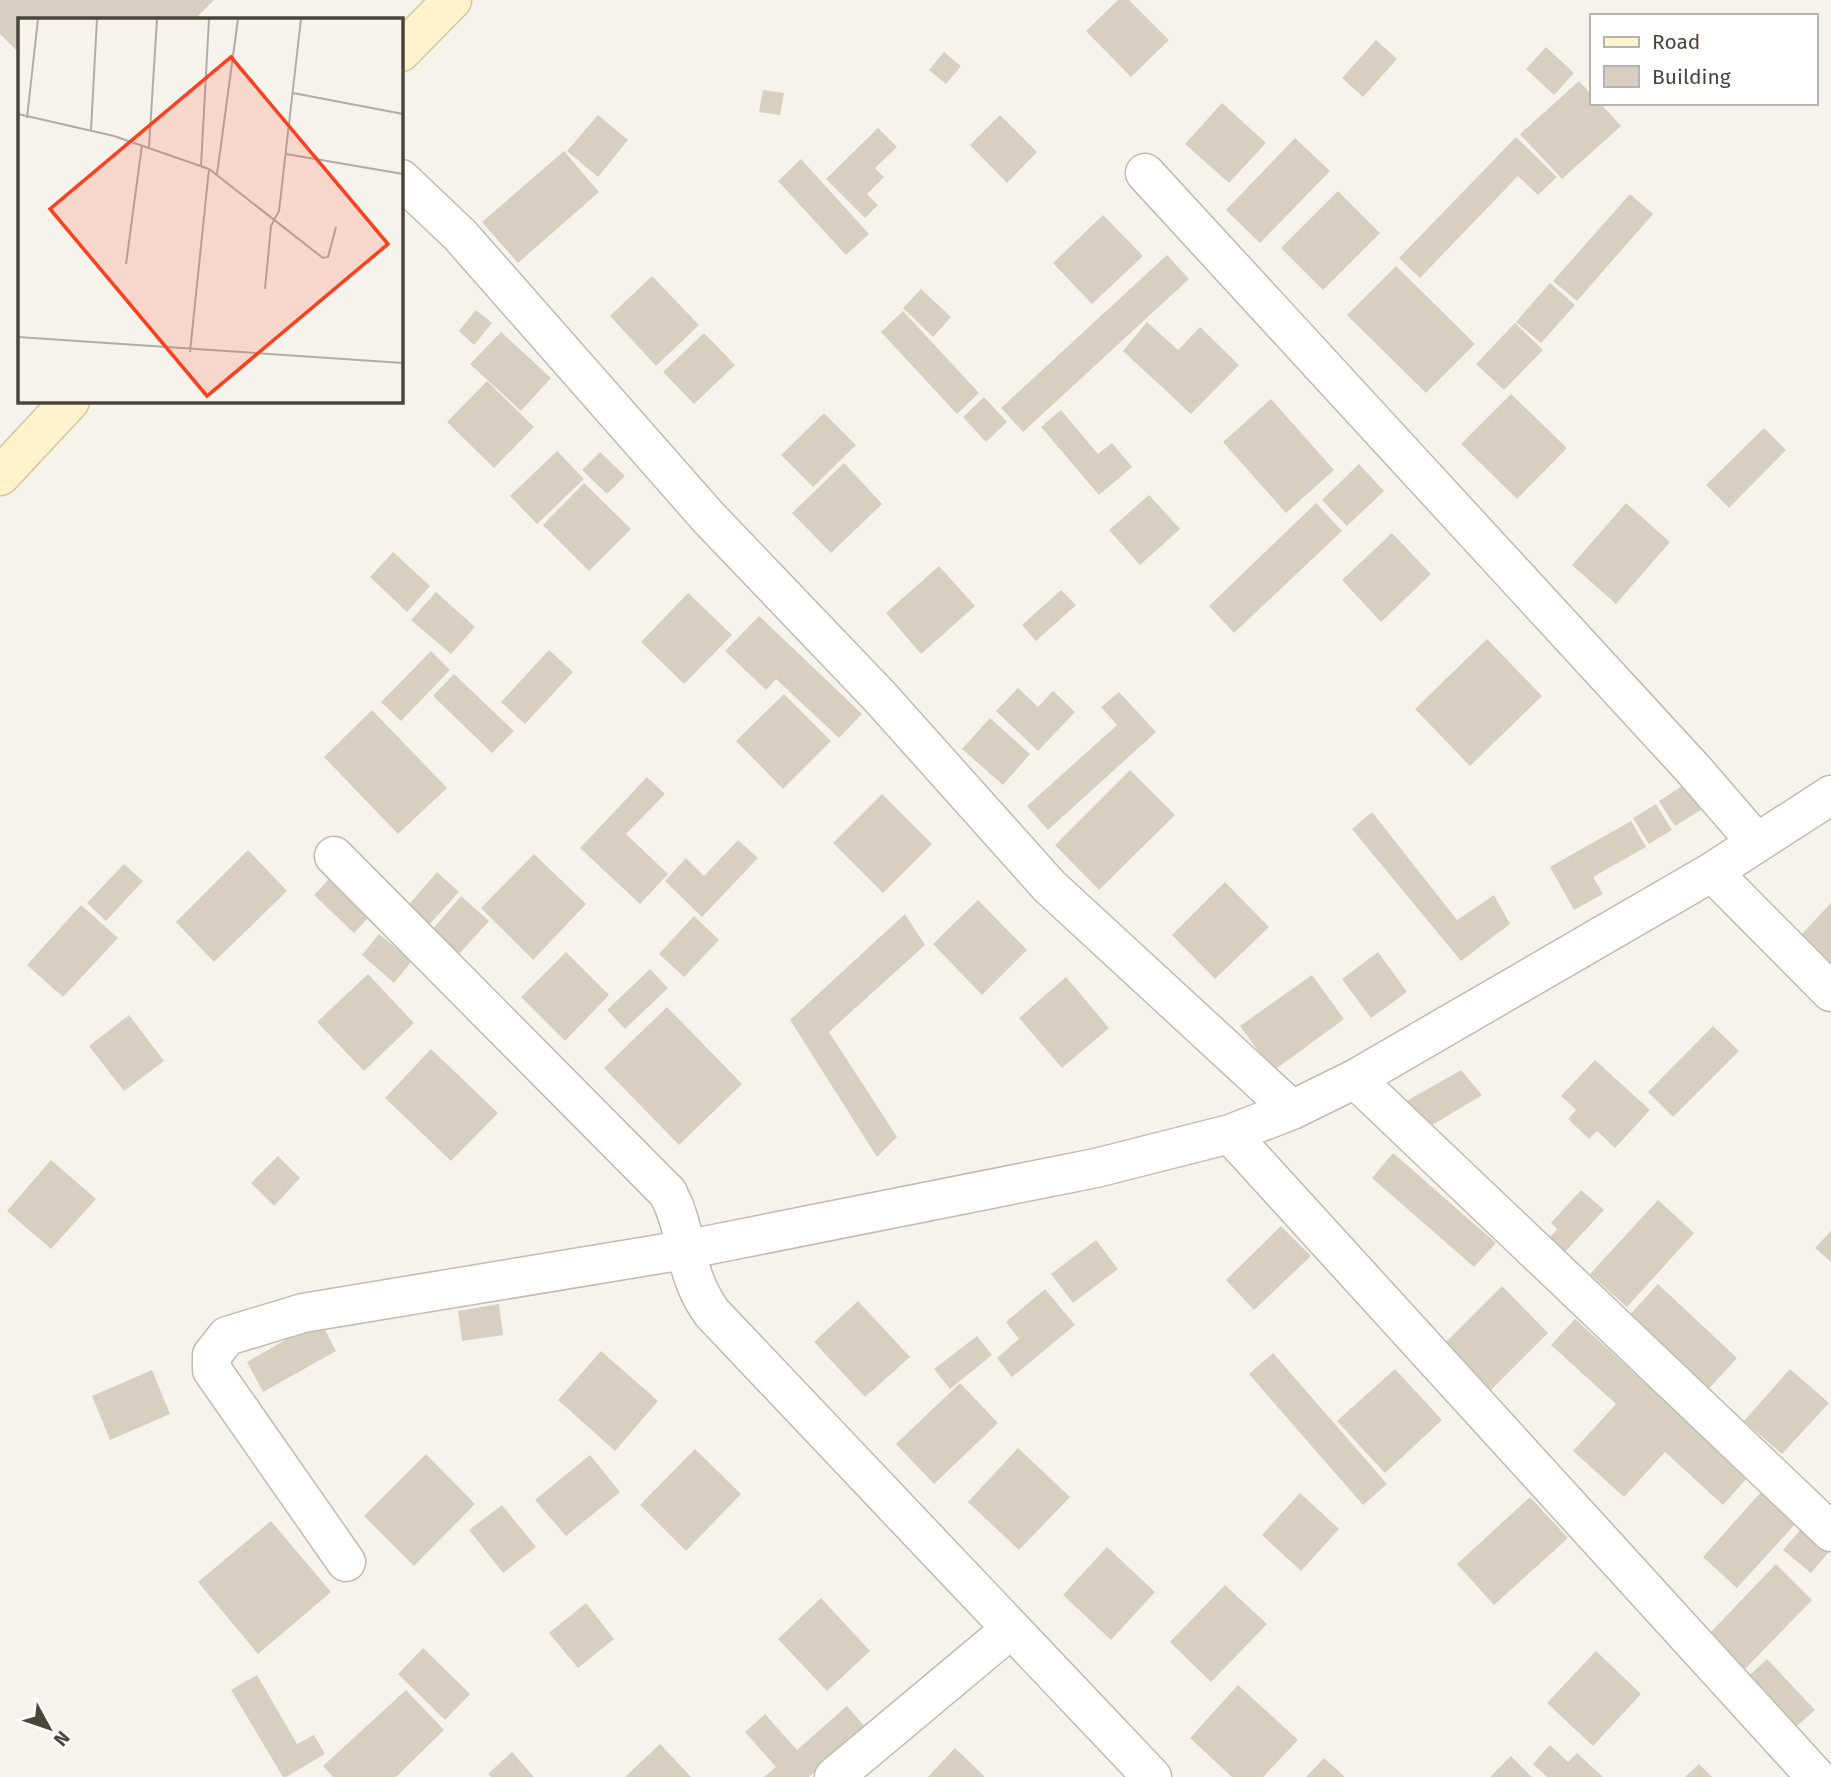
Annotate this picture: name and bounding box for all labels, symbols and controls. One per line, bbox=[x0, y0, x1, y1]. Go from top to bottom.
legend bbox=[1590, 14, 1817, 105]
inset map bbox=[18, 18, 402, 402]
text: Road bbox=[1652, 29, 1700, 55]
text: Building bbox=[1652, 64, 1731, 90]
north arrow bbox=[14, 1693, 84, 1763]
text: N bbox=[49, 1726, 75, 1751]

